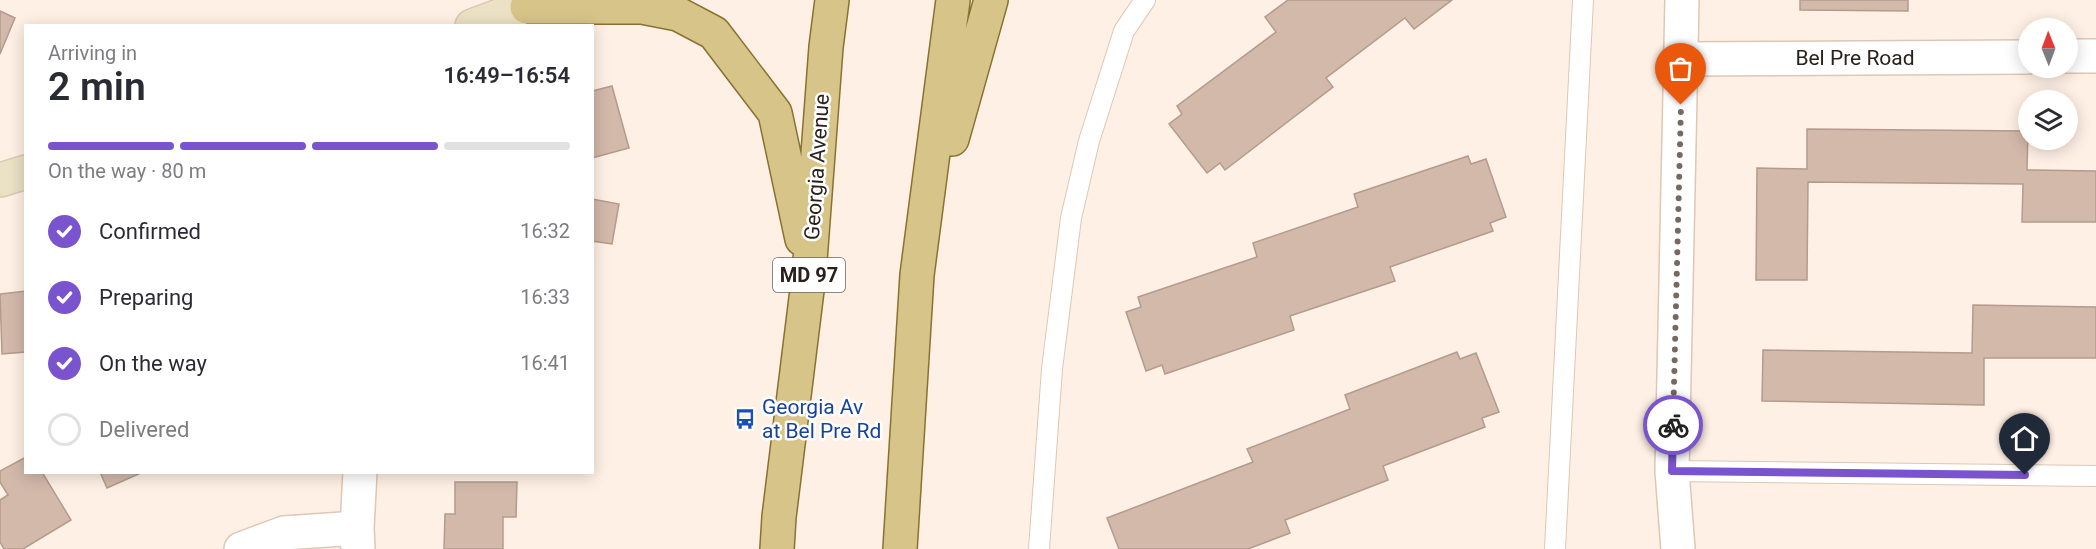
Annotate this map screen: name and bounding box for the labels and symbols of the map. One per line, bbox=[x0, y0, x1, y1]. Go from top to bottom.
north arrow bbox=[2018, 18, 2078, 78]
pin bbox=[1655, 43, 1706, 105]
street label: Bel Pre Road bbox=[1795, 46, 1915, 70]
street label: Georgia Avenue bbox=[800, 93, 834, 241]
road number: MD 97 bbox=[773, 258, 845, 292]
place label: Georgia Av at Bel Pre Rd bbox=[762, 395, 881, 443]
courier bbox=[1643, 395, 1703, 455]
bus stop icon: Georgia Av at Bel Pre Rd bbox=[733, 407, 757, 431]
pin bbox=[1999, 413, 2050, 475]

